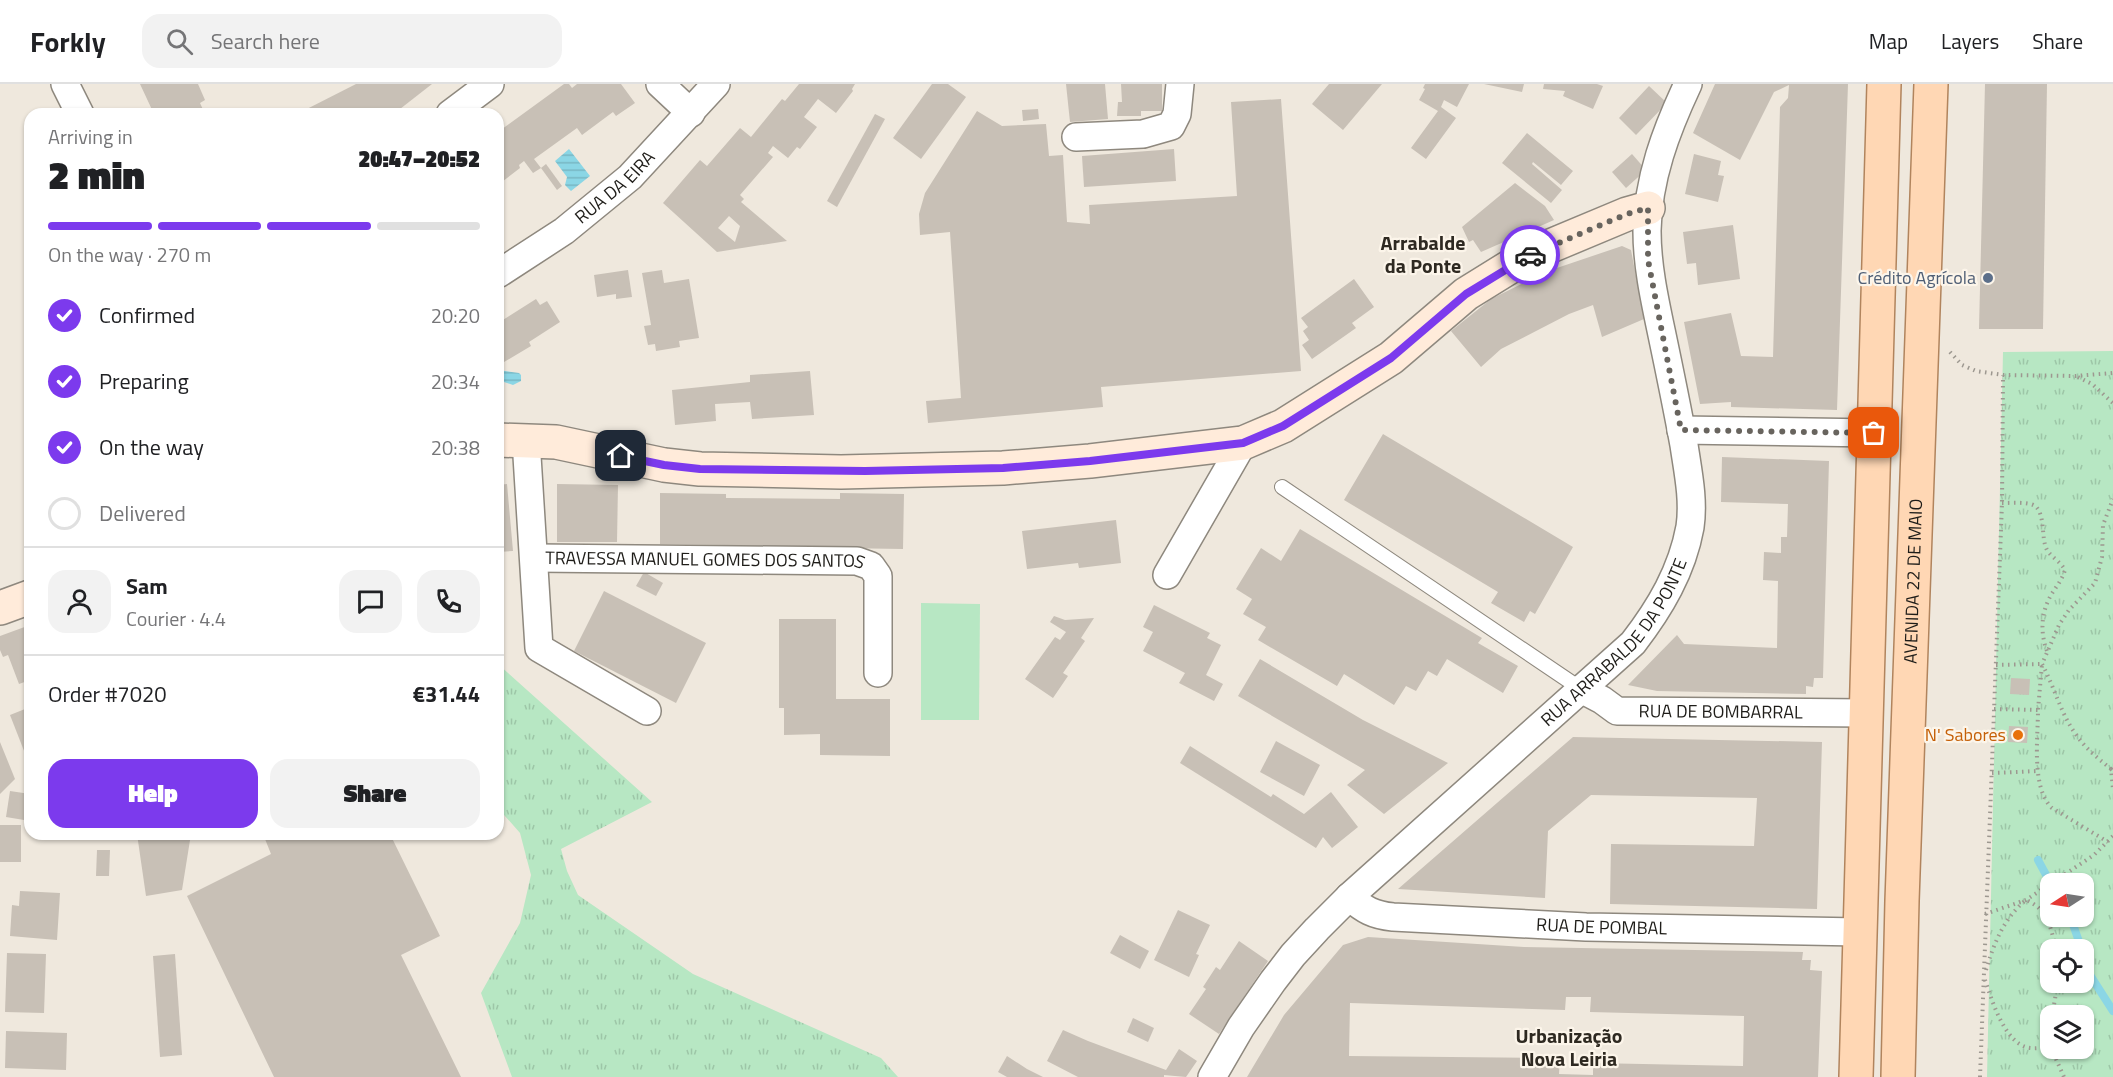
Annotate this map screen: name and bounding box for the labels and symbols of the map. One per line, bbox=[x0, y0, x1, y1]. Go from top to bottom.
street label: RUA DA EIRA bbox=[569, 144, 661, 230]
courier bbox=[1500, 225, 1560, 285]
district label: Arrabalde da Ponte bbox=[1381, 227, 1465, 281]
place label: Crédito Agrícola bbox=[1857, 264, 1976, 291]
marker: Crédito Agrícola bbox=[1981, 271, 1995, 285]
pin bbox=[1848, 407, 1899, 458]
pin bbox=[595, 430, 646, 481]
street label: AVENIDA 22 DE MAIO bbox=[1896, 498, 1929, 664]
street label: TRAVESSA MANUEL GOMES DOS SANTOS bbox=[545, 544, 869, 576]
street label: RUA ARRABALDE DA PONTE bbox=[1534, 554, 1694, 733]
street label: RUA DE BOMBARRAL bbox=[1639, 697, 1803, 725]
place label: N' Sabores bbox=[1925, 721, 2006, 748]
marker: N' Sabores bbox=[2011, 728, 2025, 742]
north arrow bbox=[2040, 873, 2094, 927]
street label: RUA DE POMBAL bbox=[1535, 910, 1667, 941]
district label: Urbanização Nova Leiria bbox=[1516, 1020, 1622, 1074]

